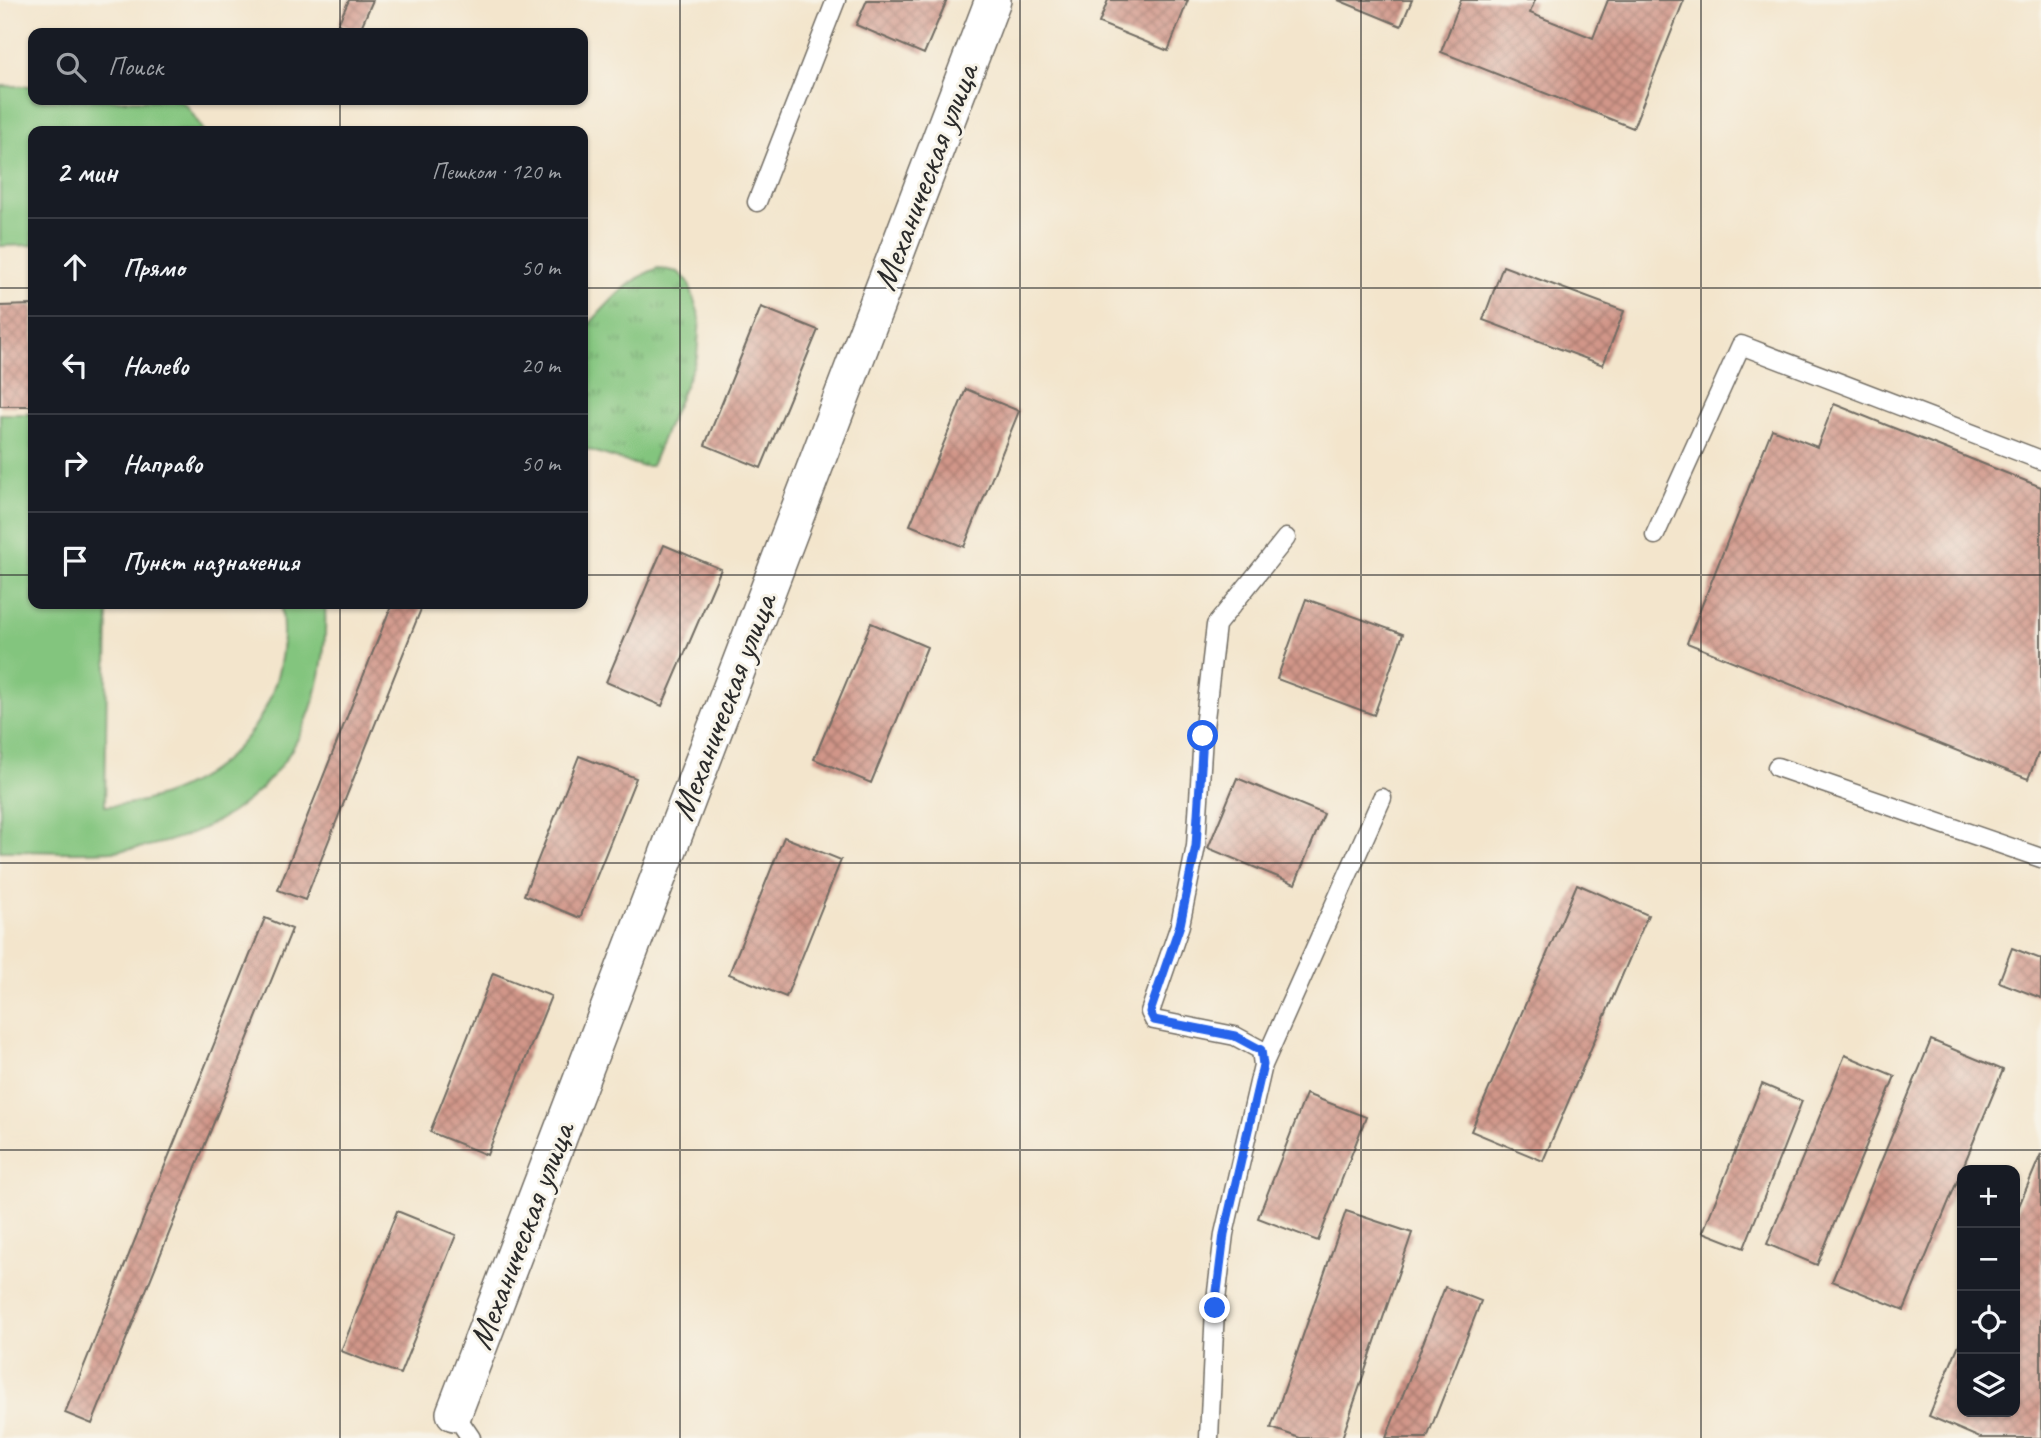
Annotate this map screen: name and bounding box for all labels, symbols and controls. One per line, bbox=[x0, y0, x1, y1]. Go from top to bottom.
search box bbox=[28, 28, 588, 105]
icon: search bbox=[52, 48, 90, 86]
text: Поиск bbox=[108, 50, 163, 83]
street label: Механическая улица bbox=[861, 55, 990, 297]
text: 2 мин bbox=[56, 153, 117, 191]
text: Пешком · 120 m bbox=[432, 157, 560, 186]
icon: ahead bbox=[56, 248, 94, 286]
text: Прямо bbox=[123, 251, 185, 284]
text: 50 m bbox=[521, 253, 560, 282]
icon: left bbox=[56, 346, 94, 384]
text: Налево bbox=[123, 349, 189, 382]
text: 20 m bbox=[521, 351, 560, 380]
icon: right bbox=[56, 444, 94, 482]
text: Направо bbox=[123, 447, 202, 480]
text: 50 m bbox=[521, 449, 560, 478]
icon: arrive bbox=[56, 542, 94, 580]
text: Пункт назначения bbox=[123, 545, 299, 578]
street label: Механическая улица bbox=[659, 585, 788, 827]
route start bbox=[1187, 720, 1218, 751]
street label: Механическая улица bbox=[457, 1114, 586, 1356]
map controls bbox=[1957, 1165, 2020, 1417]
button: + bbox=[1957, 1165, 2020, 1228]
button: − bbox=[1957, 1228, 2020, 1291]
button: locate bbox=[1957, 1291, 2020, 1354]
route end bbox=[1199, 1292, 1230, 1323]
button: layers bbox=[1957, 1354, 2020, 1417]

